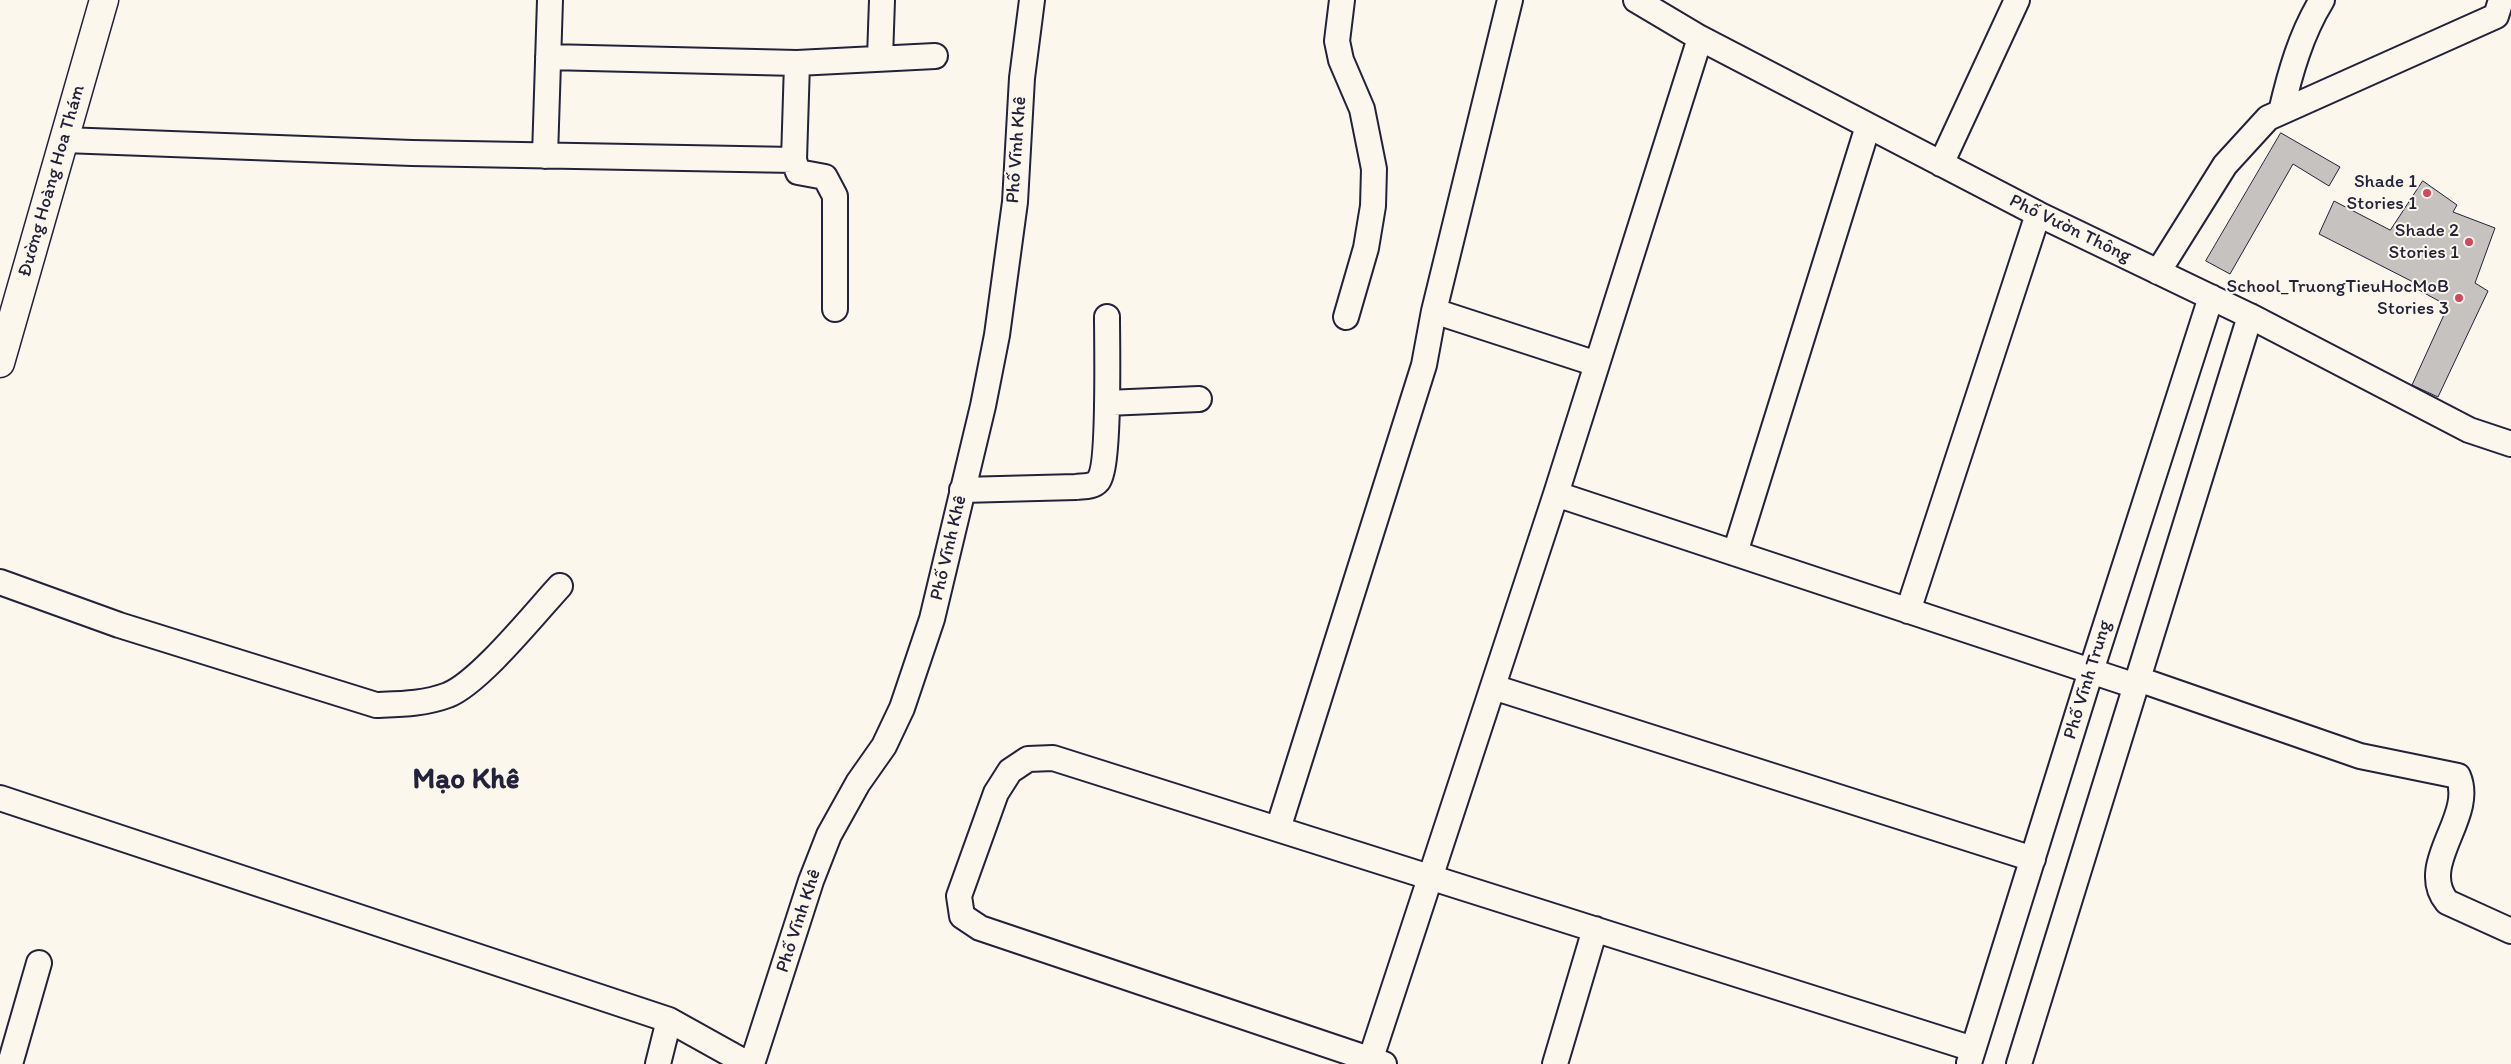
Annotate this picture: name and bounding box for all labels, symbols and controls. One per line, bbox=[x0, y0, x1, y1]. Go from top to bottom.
street label: Đường Hoàng Hoa Thám bbox=[14, 82, 90, 280]
street label: Phố Vĩnh Khê bbox=[1002, 96, 1032, 204]
place label: Shade 1 Stories 1 bbox=[2347, 171, 2417, 215]
marker: Shade 1 Stories 1 bbox=[2421, 187, 2433, 199]
street label: Phố Vườn Thông bbox=[2005, 190, 2135, 268]
place label: Shade 2 Stories 1 bbox=[2389, 220, 2459, 264]
marker: Shade 2 Stories 1 bbox=[2463, 236, 2475, 248]
place label: School_TruongTieuHocMoB Stories 3 bbox=[2227, 276, 2449, 320]
marker: School_TruongTieuHocMoB Stories 3 bbox=[2453, 292, 2465, 304]
street label: Phố Vĩnh Khê bbox=[926, 493, 972, 603]
street label: Phố Vĩnh Trung bbox=[2059, 618, 2117, 742]
district label: Mạo Khê bbox=[412, 764, 520, 798]
street label: Phố Vĩnh Khê bbox=[772, 866, 826, 976]

